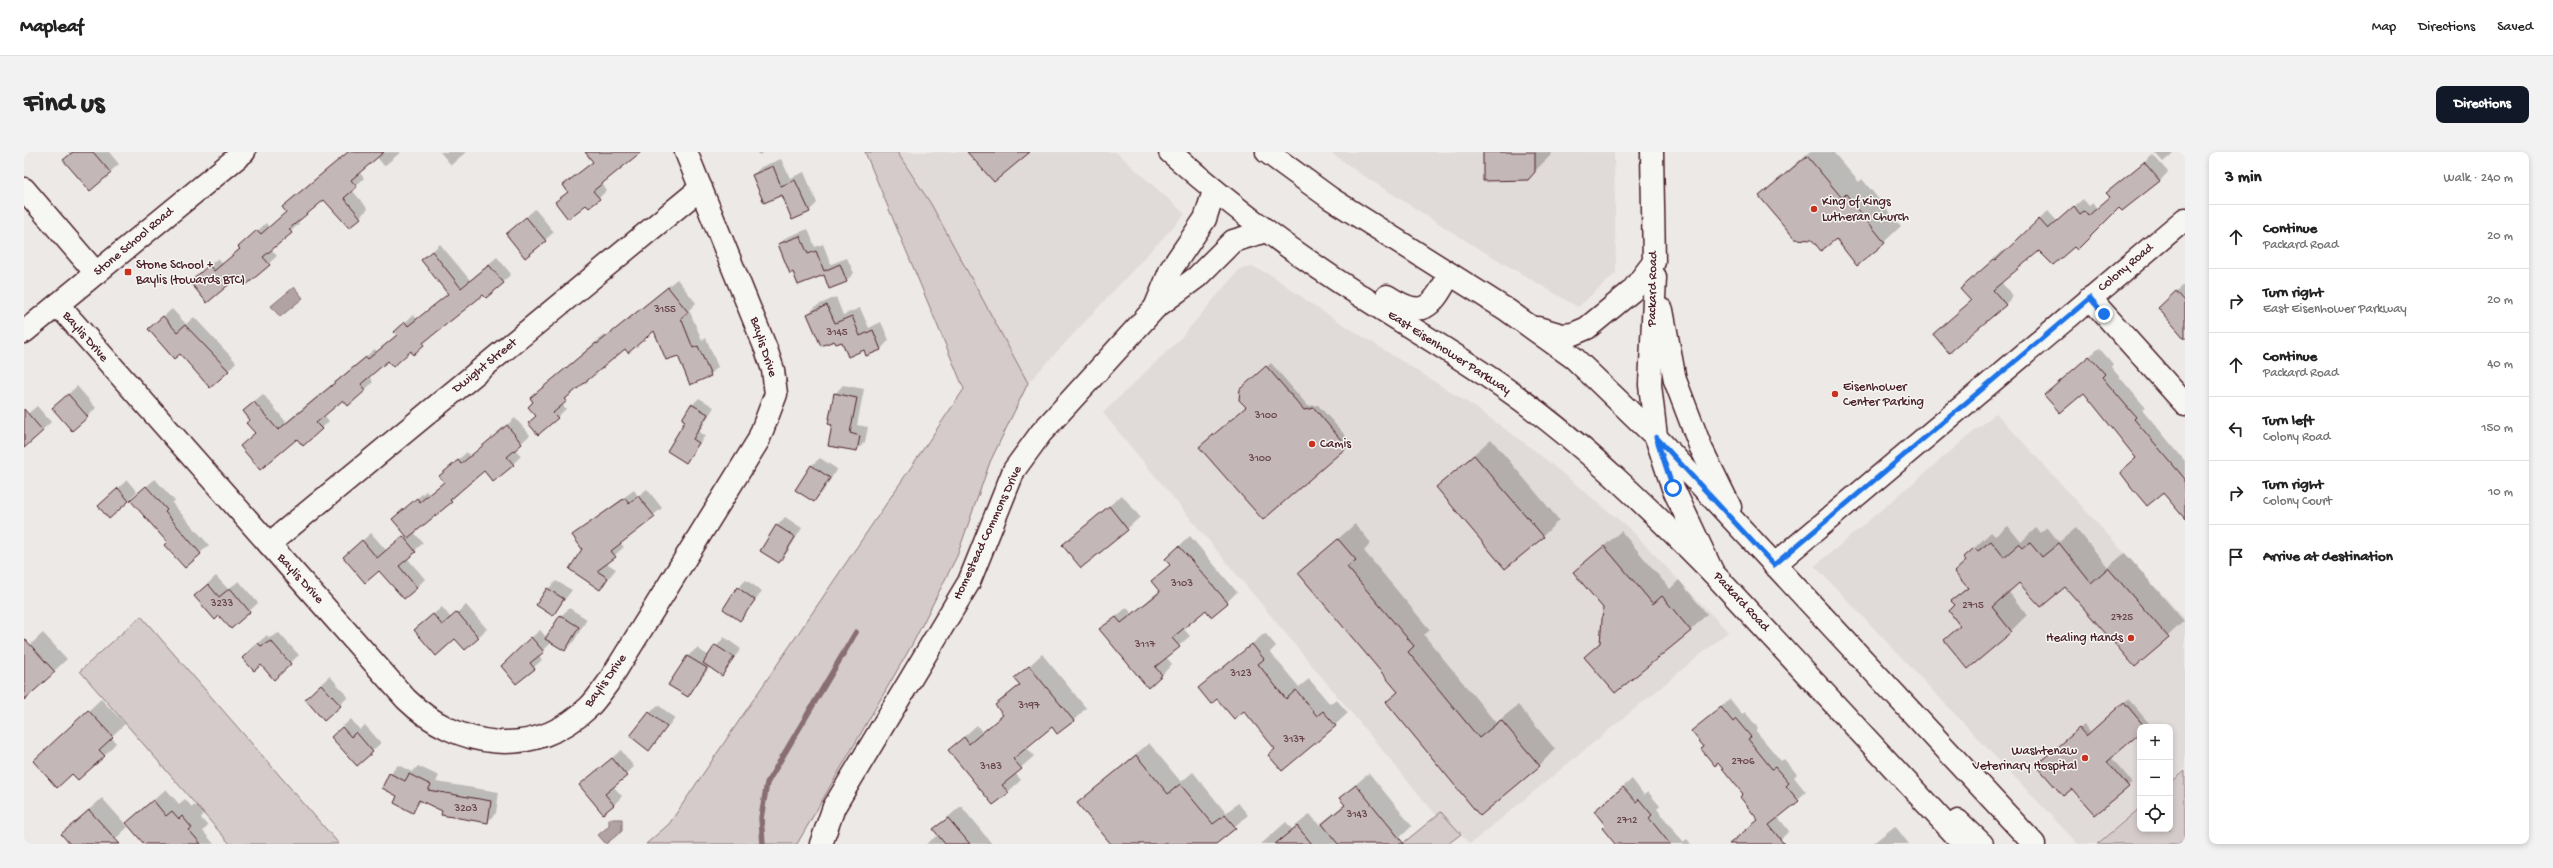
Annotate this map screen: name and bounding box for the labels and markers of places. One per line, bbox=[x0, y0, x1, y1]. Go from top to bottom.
place label: King of Kings Lutheran Church bbox=[1822, 195, 1909, 225]
marker: King of Kings Lutheran Church bbox=[1809, 204, 1819, 214]
place label: Stone School + Baylis (towards BTC) bbox=[135, 258, 245, 288]
marker: Stone School + Baylis (towards BTC) bbox=[123, 267, 133, 277]
place label: Eisenhower Center Parking bbox=[1843, 380, 1924, 410]
marker: Eisenhower Center Parking bbox=[1830, 389, 1840, 399]
place label: Camis bbox=[1320, 437, 1352, 452]
marker: Camis bbox=[1307, 439, 1317, 449]
place label: Healing Hands bbox=[2046, 631, 2124, 646]
marker: Healing Hands bbox=[2126, 633, 2136, 643]
place label: Washtenaw Veterinary Hospital bbox=[1972, 744, 2077, 774]
marker: Washtenaw Veterinary Hospital bbox=[2080, 753, 2090, 763]

